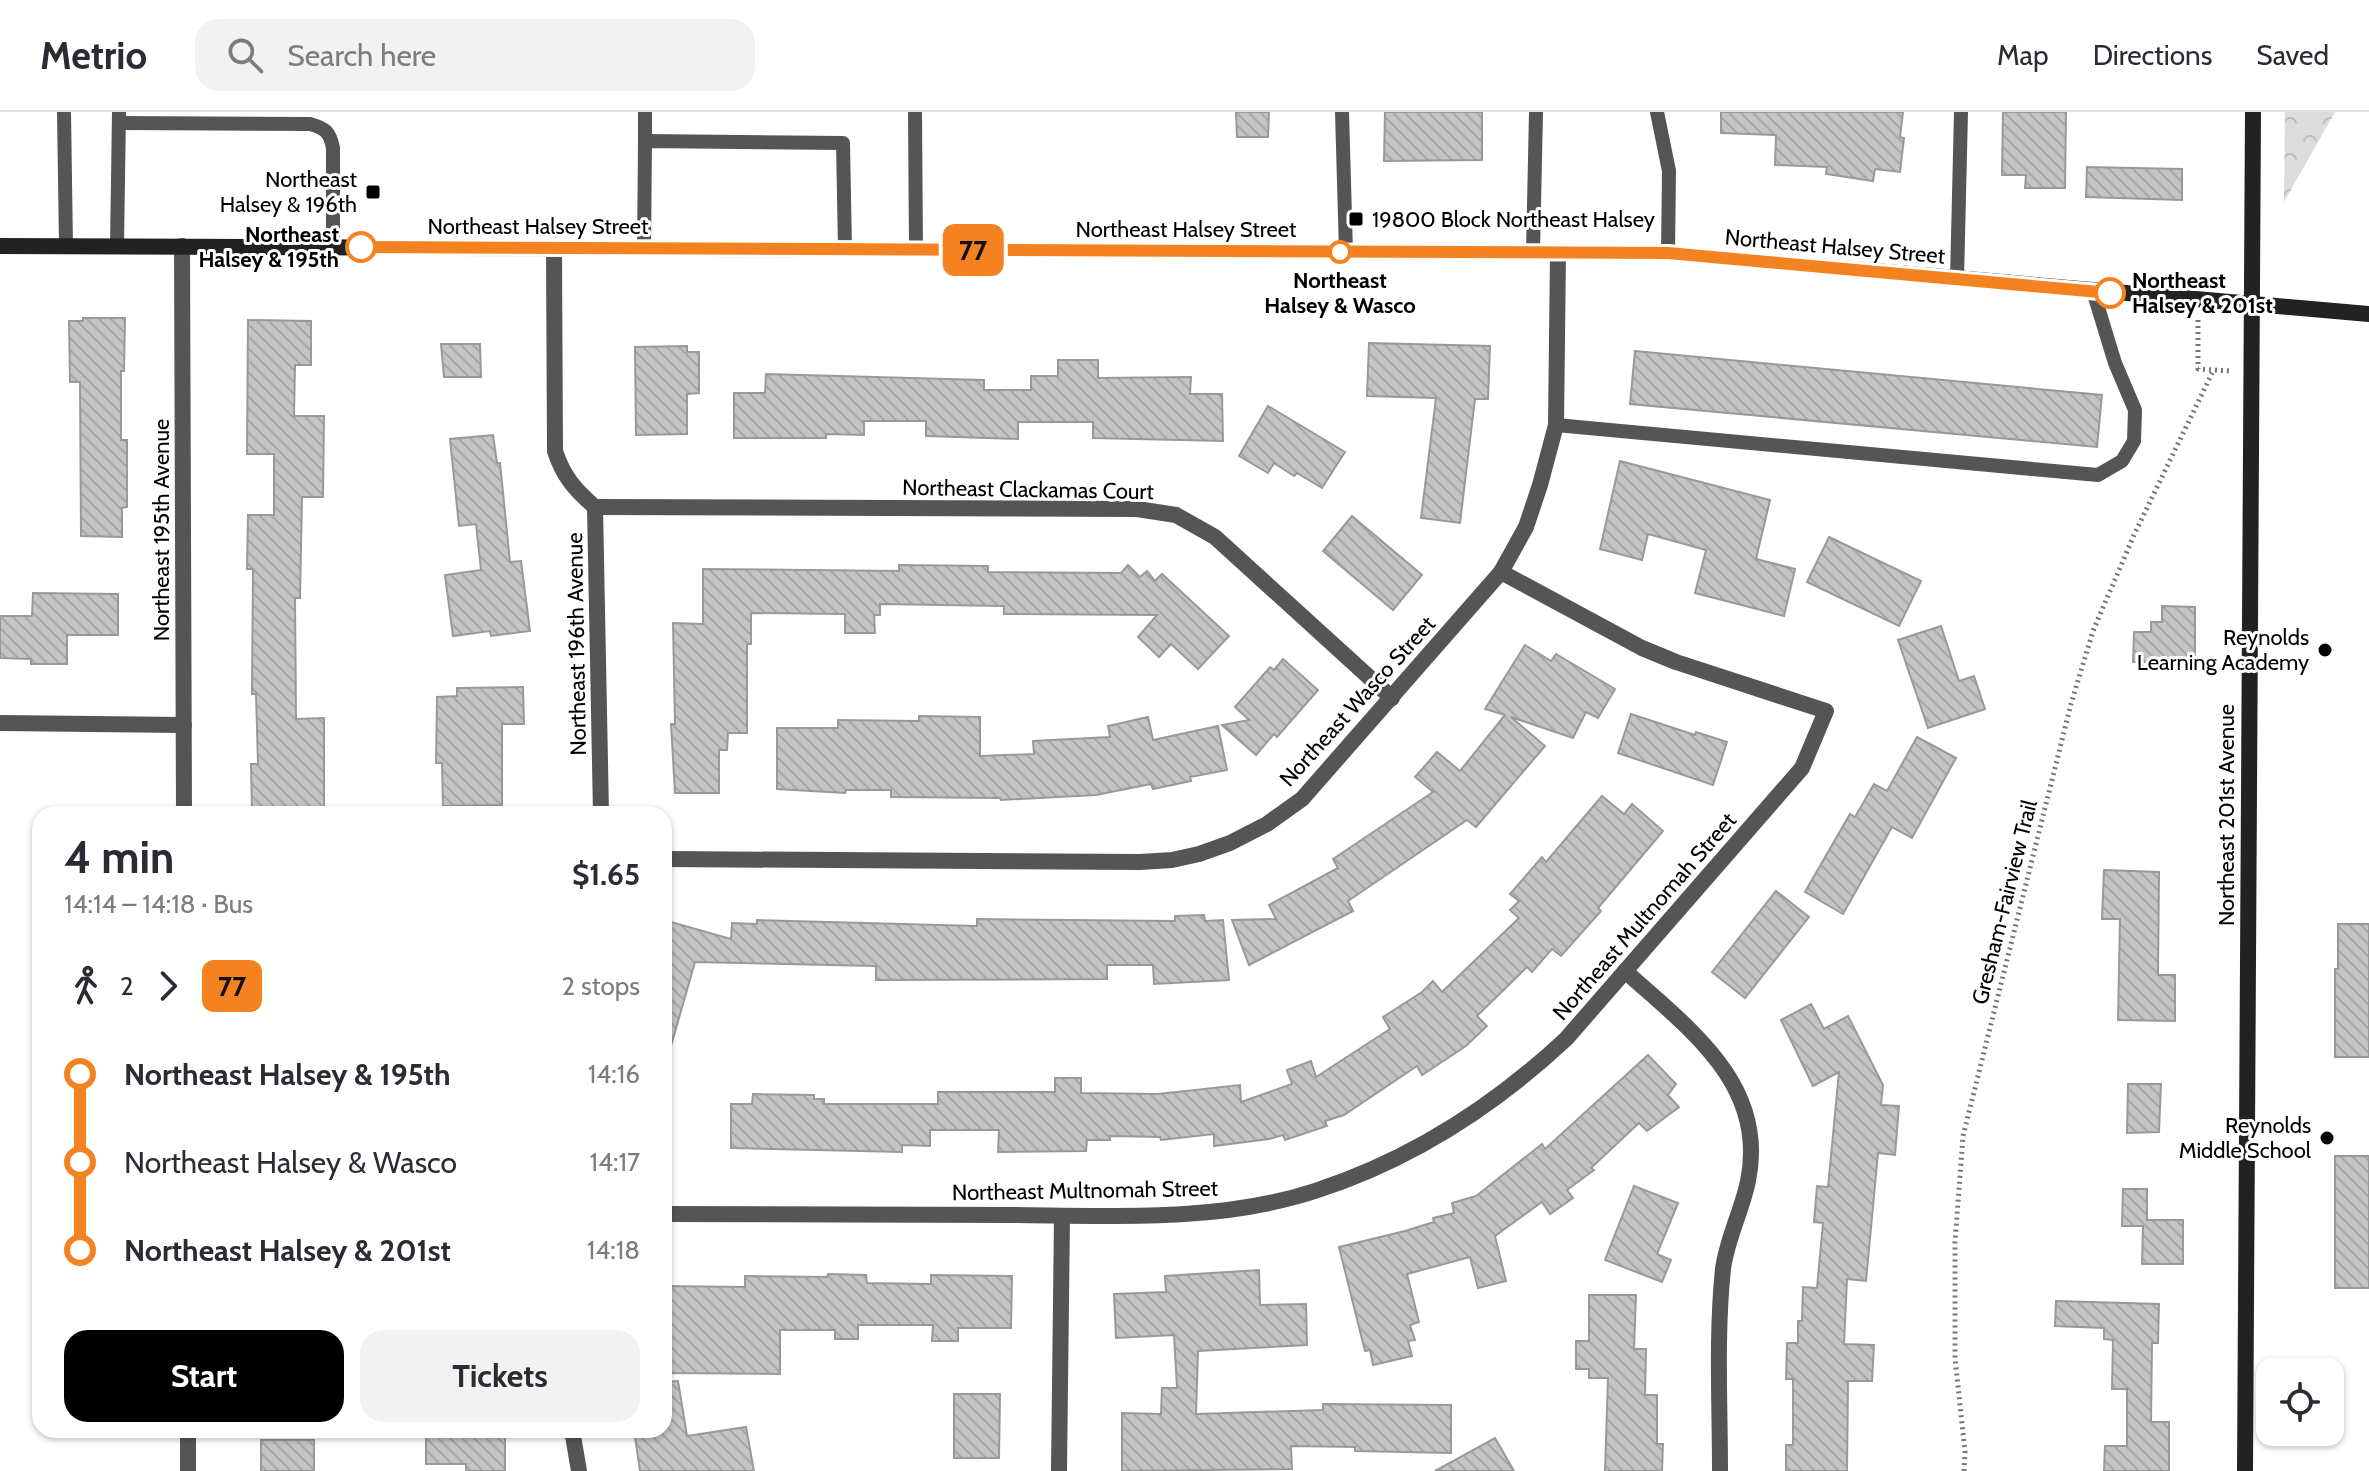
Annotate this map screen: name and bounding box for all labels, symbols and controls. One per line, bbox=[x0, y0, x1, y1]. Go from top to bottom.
search box bbox=[195, 19, 755, 91]
text: Metrio bbox=[40, 32, 147, 79]
icon: search bbox=[223, 33, 267, 77]
text: Search here bbox=[287, 37, 436, 74]
text: Map bbox=[1997, 38, 2049, 72]
text: Directions bbox=[2093, 38, 2212, 72]
text: Saved bbox=[2256, 38, 2329, 72]
place label: Northeast Halsey & 196th bbox=[220, 166, 358, 218]
marker: Northeast Halsey & 196th bbox=[364, 183, 382, 201]
place label: 19800 Block Northeast Halsey bbox=[1372, 206, 1655, 233]
marker: 19800 Block Northeast Halsey bbox=[1347, 210, 1365, 228]
street label: Northeast Halsey Street bbox=[428, 213, 649, 240]
street label: Northeast Halsey Street bbox=[1076, 216, 1297, 243]
place label: Northeast Halsey & 195th bbox=[198, 221, 339, 273]
street label: Northeast Halsey Street bbox=[1724, 223, 1947, 270]
line badge: 77 bbox=[937, 224, 1009, 276]
marker: Northeast Halsey & 195th bbox=[346, 232, 376, 262]
text: 77 bbox=[959, 233, 987, 267]
marker: Northeast Halsey & Wasco bbox=[1329, 241, 1351, 263]
place label: Northeast Halsey & Wasco bbox=[1264, 267, 1416, 319]
place label: Northeast Halsey & 201st bbox=[2132, 267, 2273, 319]
marker: Northeast Halsey & 201st bbox=[2095, 278, 2125, 308]
street label: Northeast 195th Avenue bbox=[148, 419, 175, 641]
street label: Northeast Clackamas Court bbox=[902, 474, 1155, 505]
street label: Northeast 196th Avenue bbox=[561, 532, 592, 756]
street label: Northeast Wasco Street bbox=[1274, 610, 1441, 792]
place label: Reynolds Learning Academy bbox=[2137, 624, 2309, 676]
marker: Reynolds Learning Academy bbox=[2316, 641, 2334, 659]
street label: Northeast 201st Avenue bbox=[2213, 704, 2240, 926]
street label: Gresham-Fairview Trail bbox=[1966, 796, 2043, 1007]
street label: Northeast Multnomah Street bbox=[1547, 807, 1742, 1026]
text: 4 min bbox=[64, 831, 174, 884]
text: $1.65 bbox=[572, 856, 640, 893]
text: 14:14 – 14:18 · Bus bbox=[64, 888, 253, 920]
icon: walk bbox=[64, 964, 108, 1008]
icon: forward bbox=[146, 964, 190, 1008]
text: 77 bbox=[218, 969, 246, 1003]
text: 2 bbox=[120, 970, 134, 1002]
text: 2 stops bbox=[562, 970, 640, 1002]
text: Northeast Halsey & 195th bbox=[124, 1056, 450, 1093]
text: 14:16 bbox=[588, 1058, 640, 1090]
place label: Reynolds Middle School bbox=[2179, 1112, 2312, 1164]
marker: Reynolds Middle School bbox=[2318, 1129, 2336, 1147]
text: Northeast Halsey & Wasco bbox=[124, 1144, 457, 1181]
text: 14:17 bbox=[590, 1146, 640, 1178]
street label: Northeast Multnomah Street bbox=[952, 1175, 1219, 1206]
text: Northeast Halsey & 201st bbox=[124, 1232, 451, 1269]
text: 14:18 bbox=[587, 1234, 640, 1266]
button: Start bbox=[64, 1330, 344, 1422]
button: Tickets bbox=[360, 1330, 640, 1422]
map controls bbox=[2256, 1358, 2344, 1446]
button: locate bbox=[2256, 1358, 2344, 1446]

